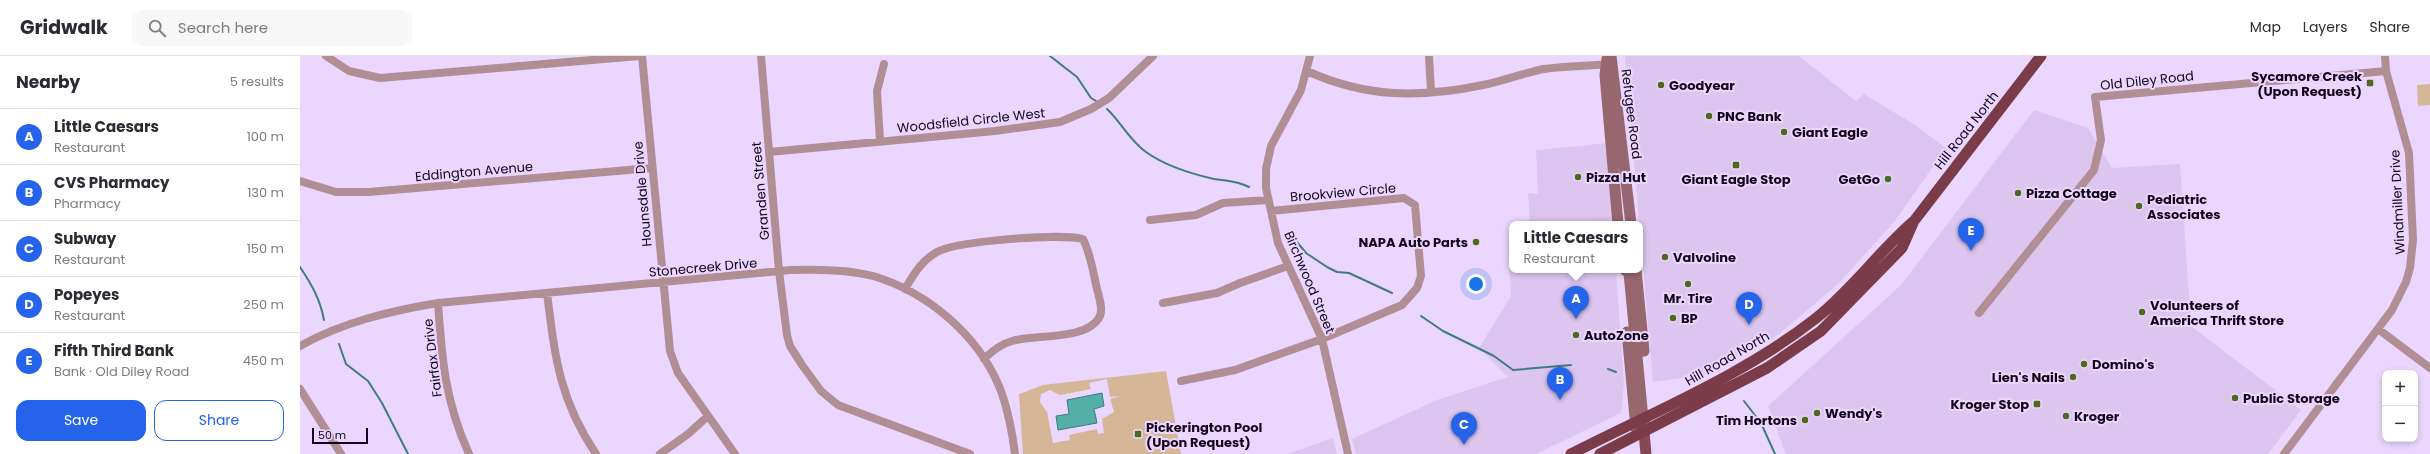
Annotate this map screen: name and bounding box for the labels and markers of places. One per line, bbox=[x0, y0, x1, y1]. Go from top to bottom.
place label: Sycamore Creek (Upon Request) bbox=[2251, 67, 2362, 101]
place label: Goodyear bbox=[1669, 76, 1735, 95]
marker: Sycamore Creek (Upon Request) bbox=[2365, 78, 2375, 88]
marker: Goodyear bbox=[1656, 80, 1666, 90]
place label: PNC Bank bbox=[1717, 107, 1782, 126]
marker: PNC Bank bbox=[1704, 111, 1714, 121]
place label: Giant Eagle bbox=[1792, 123, 1868, 142]
marker: Giant Eagle bbox=[1779, 127, 1789, 137]
marker: Giant Eagle Stop bbox=[1731, 160, 1741, 170]
place label: Pizza Hut bbox=[1586, 168, 1646, 187]
place label: Giant Eagle Stop bbox=[1681, 170, 1791, 189]
place label: GetGo bbox=[1839, 170, 1880, 189]
marker: Pizza Hut bbox=[1573, 172, 1583, 182]
marker: GetGo bbox=[1883, 174, 1893, 184]
place label: Pizza Cottage bbox=[2026, 184, 2117, 203]
marker: Pizza Cottage bbox=[2013, 188, 2023, 198]
place label: Pediatric Associates bbox=[2147, 190, 2220, 224]
marker: Pediatric Associates bbox=[2134, 201, 2144, 211]
pin: E bbox=[1958, 218, 1984, 251]
place label: NAPA Auto Parts bbox=[1359, 233, 1468, 252]
marker: NAPA Auto Parts bbox=[1471, 237, 1481, 247]
place label: Valvoline bbox=[1673, 248, 1736, 267]
marker: Valvoline bbox=[1660, 252, 1670, 262]
marker: Mr. Tire bbox=[1683, 279, 1693, 289]
pin: A bbox=[1563, 286, 1589, 319]
place label: Mr. Tire bbox=[1663, 289, 1713, 308]
pin: D bbox=[1736, 292, 1762, 325]
place label: Volunteers of America Thrift Store bbox=[2150, 296, 2284, 330]
marker: Volunteers of America Thrift Store bbox=[2137, 307, 2147, 317]
place label: BP bbox=[1681, 309, 1698, 328]
marker: BP bbox=[1668, 313, 1678, 323]
place label: AutoZone bbox=[1584, 326, 1649, 345]
marker: AutoZone bbox=[1571, 330, 1581, 340]
place label: Domino's bbox=[2092, 355, 2155, 374]
marker: Domino's bbox=[2079, 359, 2089, 369]
pin: B bbox=[1547, 367, 1573, 400]
place label: Lien's Nails bbox=[1992, 368, 2065, 387]
marker: Lien's Nails bbox=[2068, 372, 2078, 382]
place label: Public Storage bbox=[2243, 389, 2340, 408]
marker: Public Storage bbox=[2230, 393, 2240, 403]
place label: Kroger Stop bbox=[1951, 395, 2029, 414]
marker: Kroger Stop bbox=[2032, 399, 2042, 409]
place label: Wendy's bbox=[1825, 404, 1883, 423]
place label: Kroger bbox=[2074, 407, 2120, 426]
marker: Wendy's bbox=[1812, 408, 1822, 418]
place label: Tim Hortons bbox=[1716, 411, 1797, 430]
marker: Kroger bbox=[2061, 411, 2071, 421]
pin: C bbox=[1451, 412, 1477, 445]
marker: Tim Hortons bbox=[1800, 415, 1810, 425]
place label: Pickerington Pool (Upon Request) bbox=[1146, 418, 1263, 452]
marker: Pickerington Pool (Upon Request) bbox=[1133, 429, 1143, 439]

